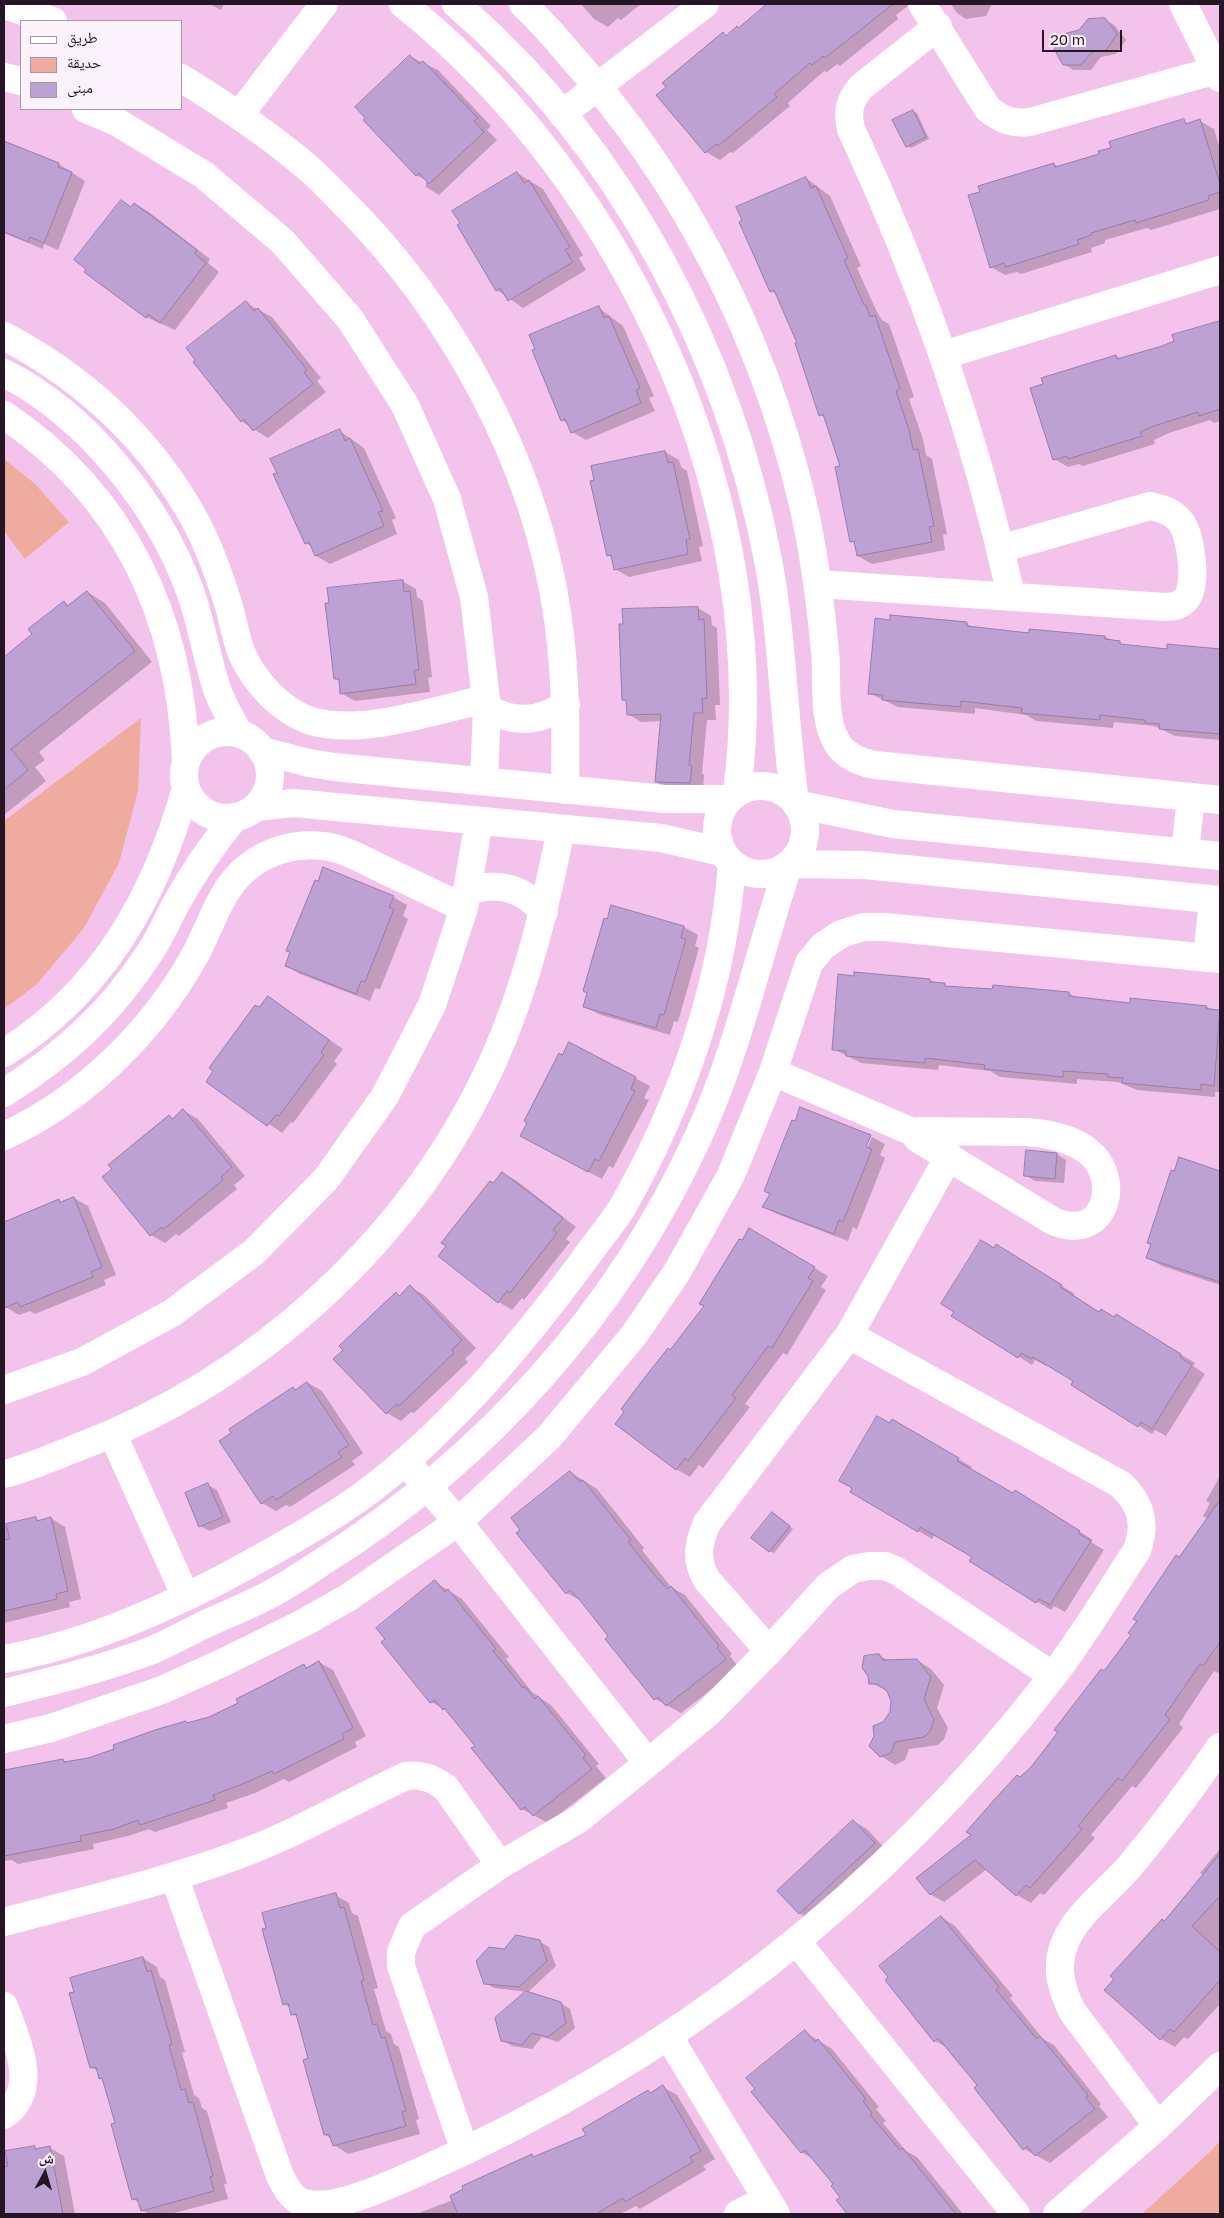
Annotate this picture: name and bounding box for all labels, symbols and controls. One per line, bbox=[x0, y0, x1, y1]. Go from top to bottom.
legend bbox=[20, 20, 182, 110]
scale bar bbox=[1044, 20, 1124, 52]
text: طريق bbox=[67, 28, 98, 46]
text: 20 m bbox=[1050, 30, 1085, 48]
text: حديقة bbox=[67, 53, 101, 71]
text: مبنى bbox=[67, 78, 93, 96]
north arrow bbox=[20, 2148, 70, 2198]
text: ش bbox=[38, 2148, 55, 2167]

